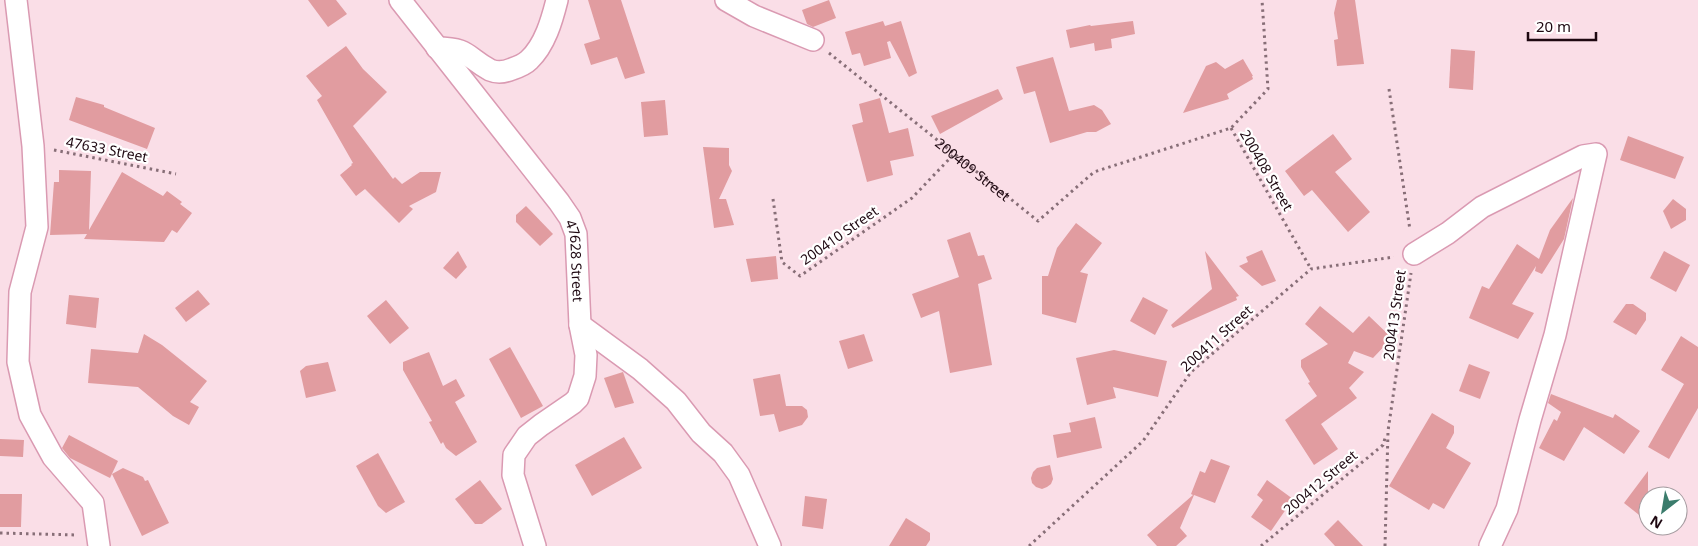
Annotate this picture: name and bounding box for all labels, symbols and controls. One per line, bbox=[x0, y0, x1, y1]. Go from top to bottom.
scale bar bbox=[1528, 10, 1596, 42]
text: 20 m bbox=[1536, 16, 1571, 36]
street label: 200408 Street bbox=[1236, 126, 1298, 214]
street label: 47633 Street bbox=[65, 132, 149, 166]
street label: 200409 Street bbox=[932, 133, 1015, 205]
street label: 200410 Street bbox=[796, 201, 882, 269]
street label: 47628 Street bbox=[562, 217, 588, 302]
street label: 200413 Street bbox=[1378, 269, 1410, 361]
street label: 200411 Street bbox=[1176, 301, 1256, 375]
street label: 200412 Street bbox=[1279, 446, 1361, 518]
north arrow bbox=[1638, 486, 1688, 536]
text: N bbox=[1646, 511, 1666, 534]

